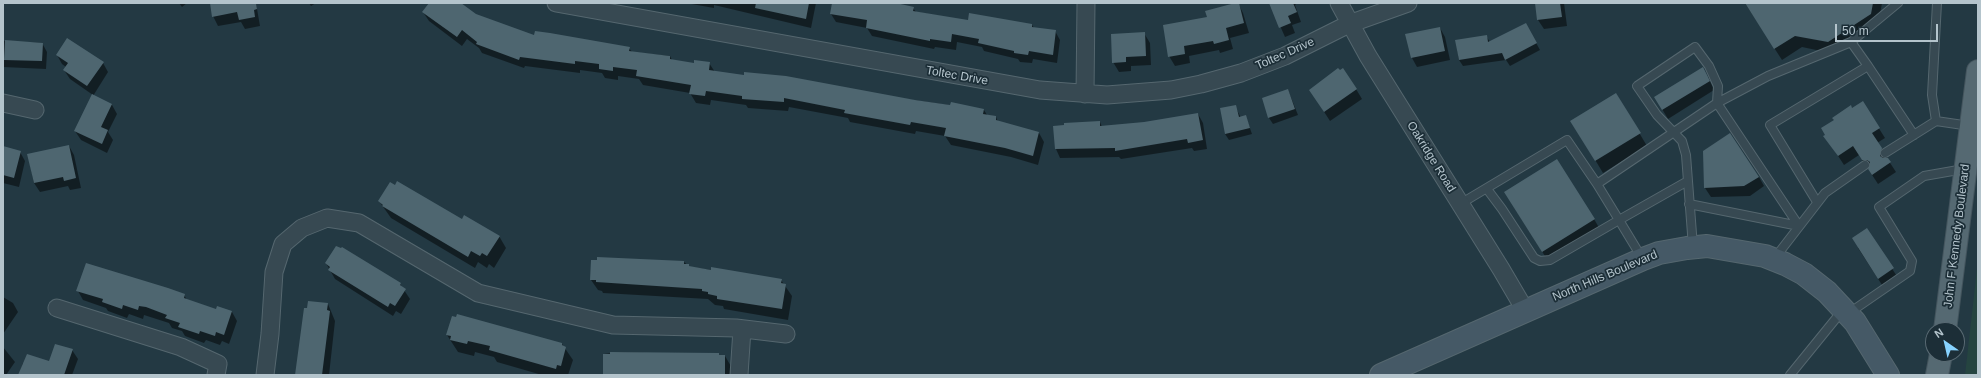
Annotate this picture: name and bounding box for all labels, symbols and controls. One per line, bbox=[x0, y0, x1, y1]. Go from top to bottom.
scale bar bbox=[1837, 16, 1940, 42]
text: 50 m bbox=[1842, 24, 1869, 38]
street label: Toltec Drive bbox=[1253, 35, 1317, 73]
street label: Toltec Drive bbox=[925, 63, 989, 89]
street label: Oakridge Road bbox=[1404, 119, 1458, 195]
street label: John F Kennedy Boulevard bbox=[1941, 163, 1973, 309]
street label: North Hills Boulevard bbox=[1550, 247, 1660, 305]
north arrow bbox=[1925, 322, 1965, 362]
text: N bbox=[1932, 326, 1945, 340]

